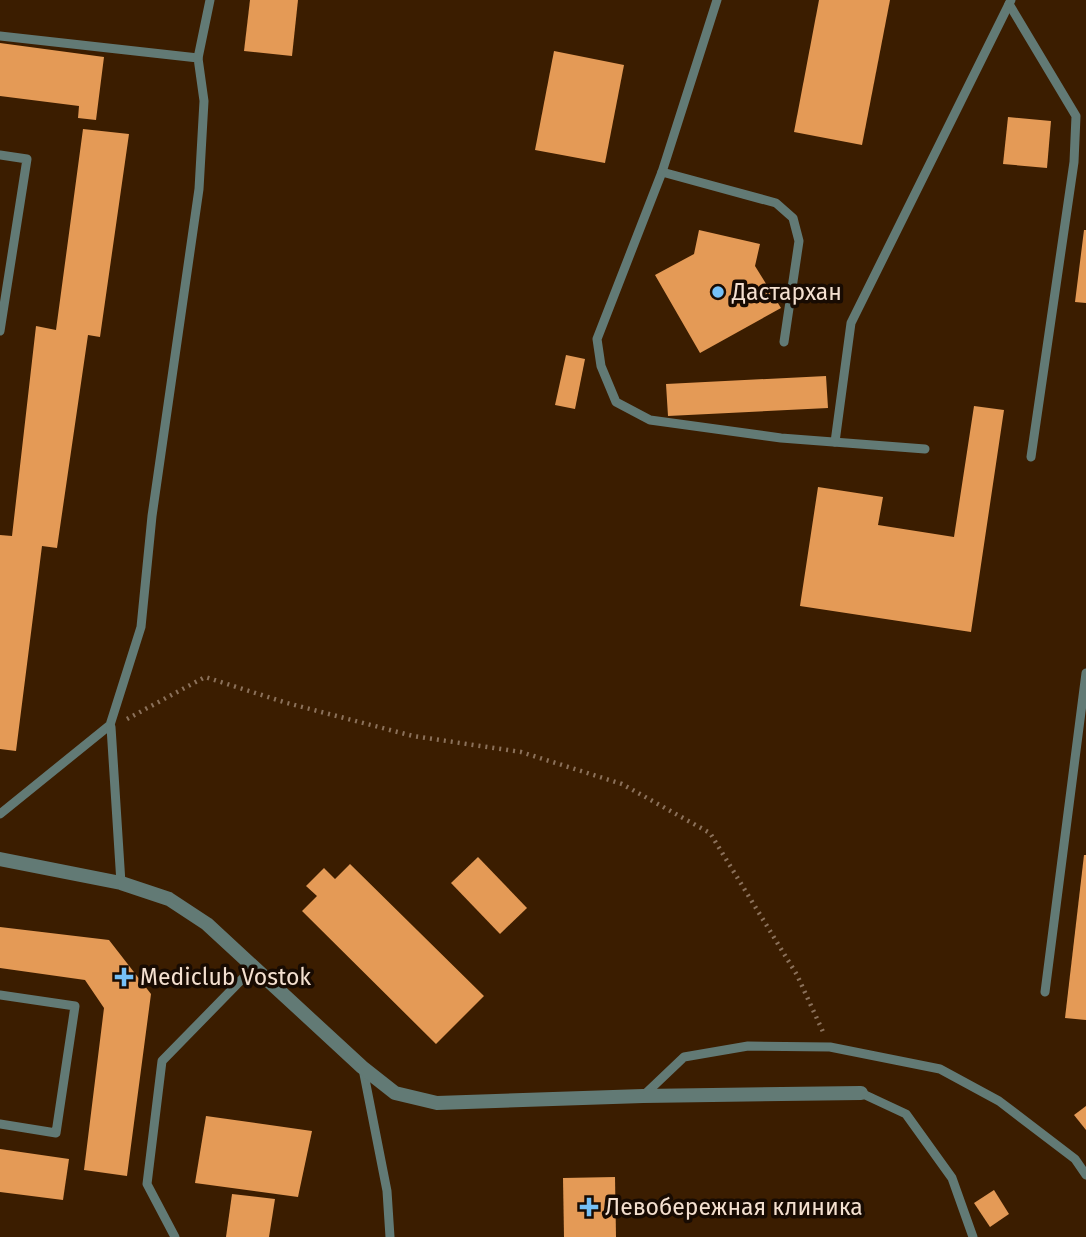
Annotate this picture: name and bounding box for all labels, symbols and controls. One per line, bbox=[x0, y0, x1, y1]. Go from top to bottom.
place label: Дастархан bbox=[731, 278, 842, 306]
marker: Дастархан bbox=[710, 284, 726, 300]
place label: Mediclub Vostok bbox=[140, 963, 311, 991]
marker: Mediclub Vostok bbox=[114, 967, 134, 987]
place label: Левобережная клиника bbox=[605, 1193, 863, 1221]
marker: Левобережная клиника bbox=[579, 1197, 599, 1217]

